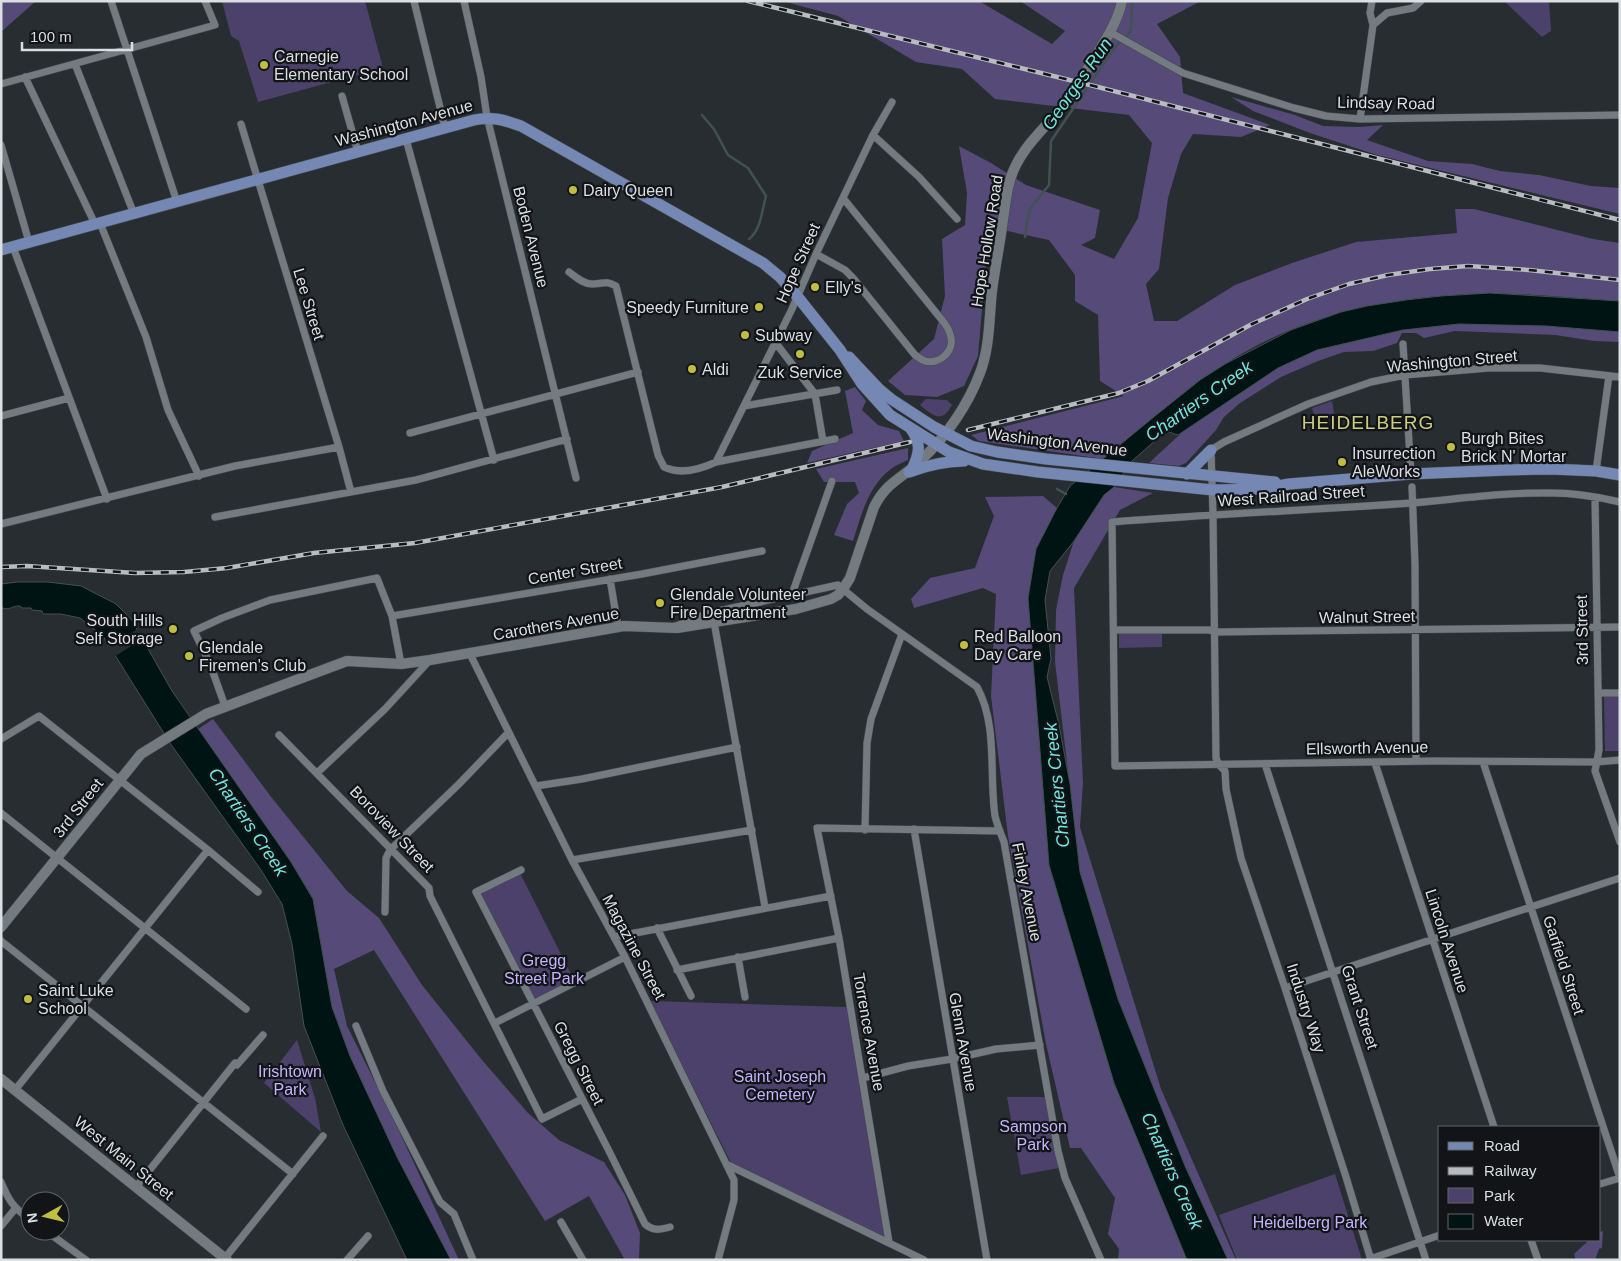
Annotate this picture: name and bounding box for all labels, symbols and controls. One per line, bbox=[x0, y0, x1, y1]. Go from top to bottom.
scale bar bbox=[22, 20, 132, 52]
text: 100 m bbox=[30, 28, 72, 45]
water label: Georges Run bbox=[1038, 34, 1116, 134]
place label: Carnegie Elementary School bbox=[274, 48, 408, 83]
marker: Carnegie Elementary School bbox=[258, 59, 270, 71]
street label: Lindsay Road bbox=[1337, 94, 1435, 112]
street label: Washington Avenue bbox=[333, 96, 475, 150]
street label: Hope Hollow Road bbox=[968, 174, 1006, 308]
place label: Dairy Queen bbox=[583, 182, 673, 199]
marker: Dairy Queen bbox=[567, 184, 579, 196]
street label: Boden Avenue bbox=[510, 185, 552, 290]
street label: Hope Street bbox=[773, 220, 823, 305]
street label: Lee Street bbox=[290, 266, 328, 342]
place label: Elly's bbox=[825, 279, 862, 296]
marker: Elly's bbox=[809, 281, 821, 293]
place label: Speedy Furniture bbox=[626, 299, 749, 316]
marker: Speedy Furniture bbox=[753, 301, 765, 313]
place label: Subway bbox=[755, 327, 812, 344]
marker: Subway bbox=[739, 329, 751, 341]
street label: Washington Street bbox=[1386, 347, 1519, 375]
marker: Zuk Service bbox=[794, 348, 806, 360]
water label: Chartiers Creek bbox=[1142, 356, 1257, 445]
place label: Aldi bbox=[702, 361, 729, 378]
marker: Aldi bbox=[686, 363, 698, 375]
place label: Zuk Service bbox=[758, 364, 842, 381]
district label: HEIDELBERG bbox=[1302, 412, 1434, 433]
street label: Washington Avenue bbox=[986, 425, 1128, 459]
place label: Burgh Bites Brick N' Mortar bbox=[1461, 430, 1567, 465]
marker: Burgh Bites Brick N' Mortar bbox=[1445, 441, 1457, 453]
place label: Insurrection AleWorks bbox=[1352, 445, 1436, 480]
marker: Insurrection AleWorks bbox=[1336, 456, 1348, 468]
street label: West Railroad Street bbox=[1217, 482, 1366, 510]
street label: Center Street bbox=[527, 554, 624, 588]
place label: Glendale Volunteer Fire Department bbox=[670, 586, 807, 621]
street label: 3rd Street bbox=[1573, 594, 1591, 665]
marker: Glendale Volunteer Fire Department bbox=[654, 597, 666, 609]
street label: Carothers Avenue bbox=[492, 605, 620, 643]
street label: Walnut Street bbox=[1319, 608, 1416, 626]
place label: South Hills Self Storage bbox=[75, 612, 163, 647]
marker: South Hills Self Storage bbox=[167, 623, 179, 635]
place label: Red Balloon Day Care bbox=[974, 628, 1061, 663]
place label: Glendale Firemen's Club bbox=[199, 639, 306, 674]
marker: Red Balloon Day Care bbox=[958, 639, 970, 651]
marker: Glendale Firemen's Club bbox=[183, 650, 195, 662]
water label: Chartiers Creek bbox=[1040, 720, 1074, 849]
street label: Ellsworth Avenue bbox=[1306, 738, 1428, 758]
water label: Chartiers Creek bbox=[204, 764, 292, 881]
street label: 3rd Street bbox=[50, 775, 107, 841]
street label: Boroview Street bbox=[347, 782, 438, 876]
street label: Finley Avenue bbox=[1009, 841, 1045, 943]
street label: Lincoln Avenue bbox=[1422, 887, 1472, 995]
street label: Magazine Street bbox=[599, 892, 669, 1003]
street label: Garfield Street bbox=[1540, 913, 1588, 1017]
park label: Gregg Street Park bbox=[504, 952, 585, 987]
street label: Industry Way bbox=[1284, 961, 1328, 1055]
street label: Grant Street bbox=[1338, 963, 1382, 1052]
street label: Torrence Avenue bbox=[850, 972, 888, 1093]
place label: Saint Luke School bbox=[38, 982, 114, 1017]
street label: Glenn Avenue bbox=[946, 991, 980, 1093]
marker: Saint Luke School bbox=[22, 993, 34, 1005]
street label: Gregg Street bbox=[551, 1018, 608, 1108]
park label: Irishtown Park bbox=[258, 1063, 322, 1098]
park label: Saint Joseph Cemetery bbox=[734, 1068, 826, 1103]
water label: Chartiers Creek bbox=[1137, 1109, 1207, 1234]
street label: West Main Street bbox=[71, 1113, 177, 1203]
park label: Sampson Park bbox=[999, 1118, 1067, 1153]
legend bbox=[1438, 1126, 1601, 1241]
text: Road bbox=[1484, 1137, 1520, 1154]
text: Railway bbox=[1484, 1162, 1537, 1179]
text: Park bbox=[1484, 1187, 1515, 1204]
north arrow bbox=[20, 1191, 70, 1241]
text: N bbox=[23, 1212, 41, 1224]
text: Water bbox=[1484, 1212, 1523, 1229]
park label: Heidelberg Park bbox=[1253, 1214, 1368, 1231]

